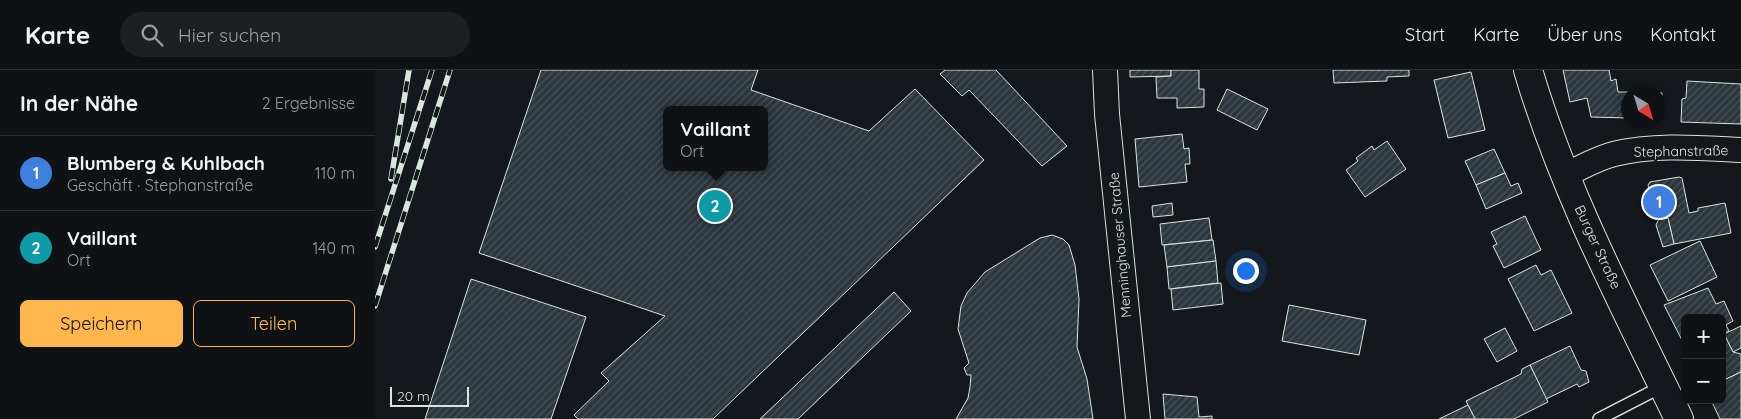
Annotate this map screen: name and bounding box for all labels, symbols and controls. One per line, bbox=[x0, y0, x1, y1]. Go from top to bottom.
search box bbox=[120, 12, 470, 57]
text: Karte bbox=[25, 20, 90, 50]
icon: search bbox=[138, 21, 166, 49]
text: Hier suchen bbox=[178, 23, 281, 47]
text: Start bbox=[1405, 23, 1445, 46]
text: Karte bbox=[1473, 23, 1519, 46]
text: Über uns bbox=[1547, 23, 1622, 46]
text: Kontakt bbox=[1650, 23, 1716, 46]
north arrow bbox=[1621, 85, 1666, 130]
text: In der Nähe bbox=[20, 90, 138, 116]
text: 2 Ergebnisse bbox=[262, 93, 355, 113]
popup bbox=[663, 106, 768, 171]
text: Vaillant bbox=[680, 117, 751, 141]
text: Ort bbox=[680, 141, 704, 161]
street label: Stephanstraße bbox=[1633, 141, 1729, 161]
text: Blumberg & Kuhlbach bbox=[67, 151, 265, 175]
text: 1 bbox=[33, 163, 39, 183]
text: 110 m bbox=[315, 163, 355, 183]
street label: Menninghauser Straße bbox=[1105, 171, 1135, 319]
text: Geschäft · Stephanstraße bbox=[67, 175, 253, 195]
pin: 1 bbox=[1643, 183, 1675, 221]
pin: 2 bbox=[699, 187, 731, 225]
street label: Burger Straße bbox=[1571, 202, 1625, 292]
text: Vaillant bbox=[67, 226, 137, 250]
text: 2 bbox=[31, 238, 41, 258]
text: 140 m bbox=[312, 238, 355, 258]
text: Ort bbox=[67, 250, 91, 270]
your location bbox=[1233, 258, 1259, 284]
button: Speichern bbox=[20, 300, 183, 347]
button: Teilen bbox=[193, 300, 355, 347]
map controls bbox=[1681, 314, 1726, 404]
button: + bbox=[1681, 314, 1726, 359]
button: − bbox=[1681, 359, 1726, 404]
scale bar bbox=[390, 384, 469, 407]
text: 20 m bbox=[397, 387, 430, 405]

